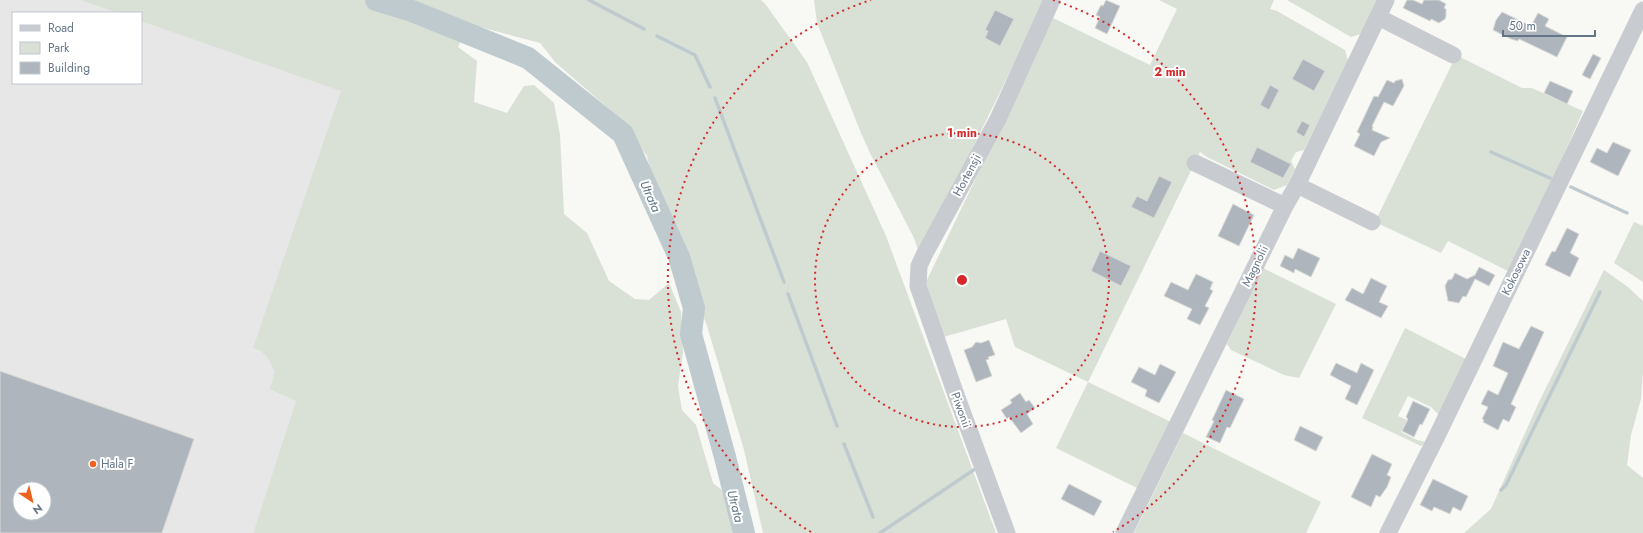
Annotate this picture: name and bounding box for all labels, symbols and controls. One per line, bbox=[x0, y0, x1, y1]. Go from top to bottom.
legend bbox=[12, 12, 142, 84]
scale bar bbox=[1503, 12, 1595, 38]
text: 50 m bbox=[1509, 17, 1536, 35]
text: Road bbox=[48, 19, 74, 37]
text: Park bbox=[48, 39, 70, 57]
text: Building bbox=[48, 59, 90, 77]
text: 2 min bbox=[1154, 63, 1186, 81]
text: 1 min bbox=[947, 124, 977, 142]
street label: Hortensji bbox=[948, 151, 986, 199]
water label: Utrata bbox=[635, 177, 666, 215]
street label: Magnolii bbox=[1237, 242, 1273, 290]
street label: Kokosowa bbox=[1497, 245, 1535, 298]
centre of rings bbox=[955, 273, 969, 287]
street label: Piwonii bbox=[946, 390, 976, 430]
place label: Hala F bbox=[101, 455, 133, 473]
marker: Hala F bbox=[88, 459, 98, 469]
north arrow bbox=[12, 481, 52, 521]
water label: Utrata bbox=[722, 488, 749, 524]
text: N bbox=[30, 500, 46, 518]

